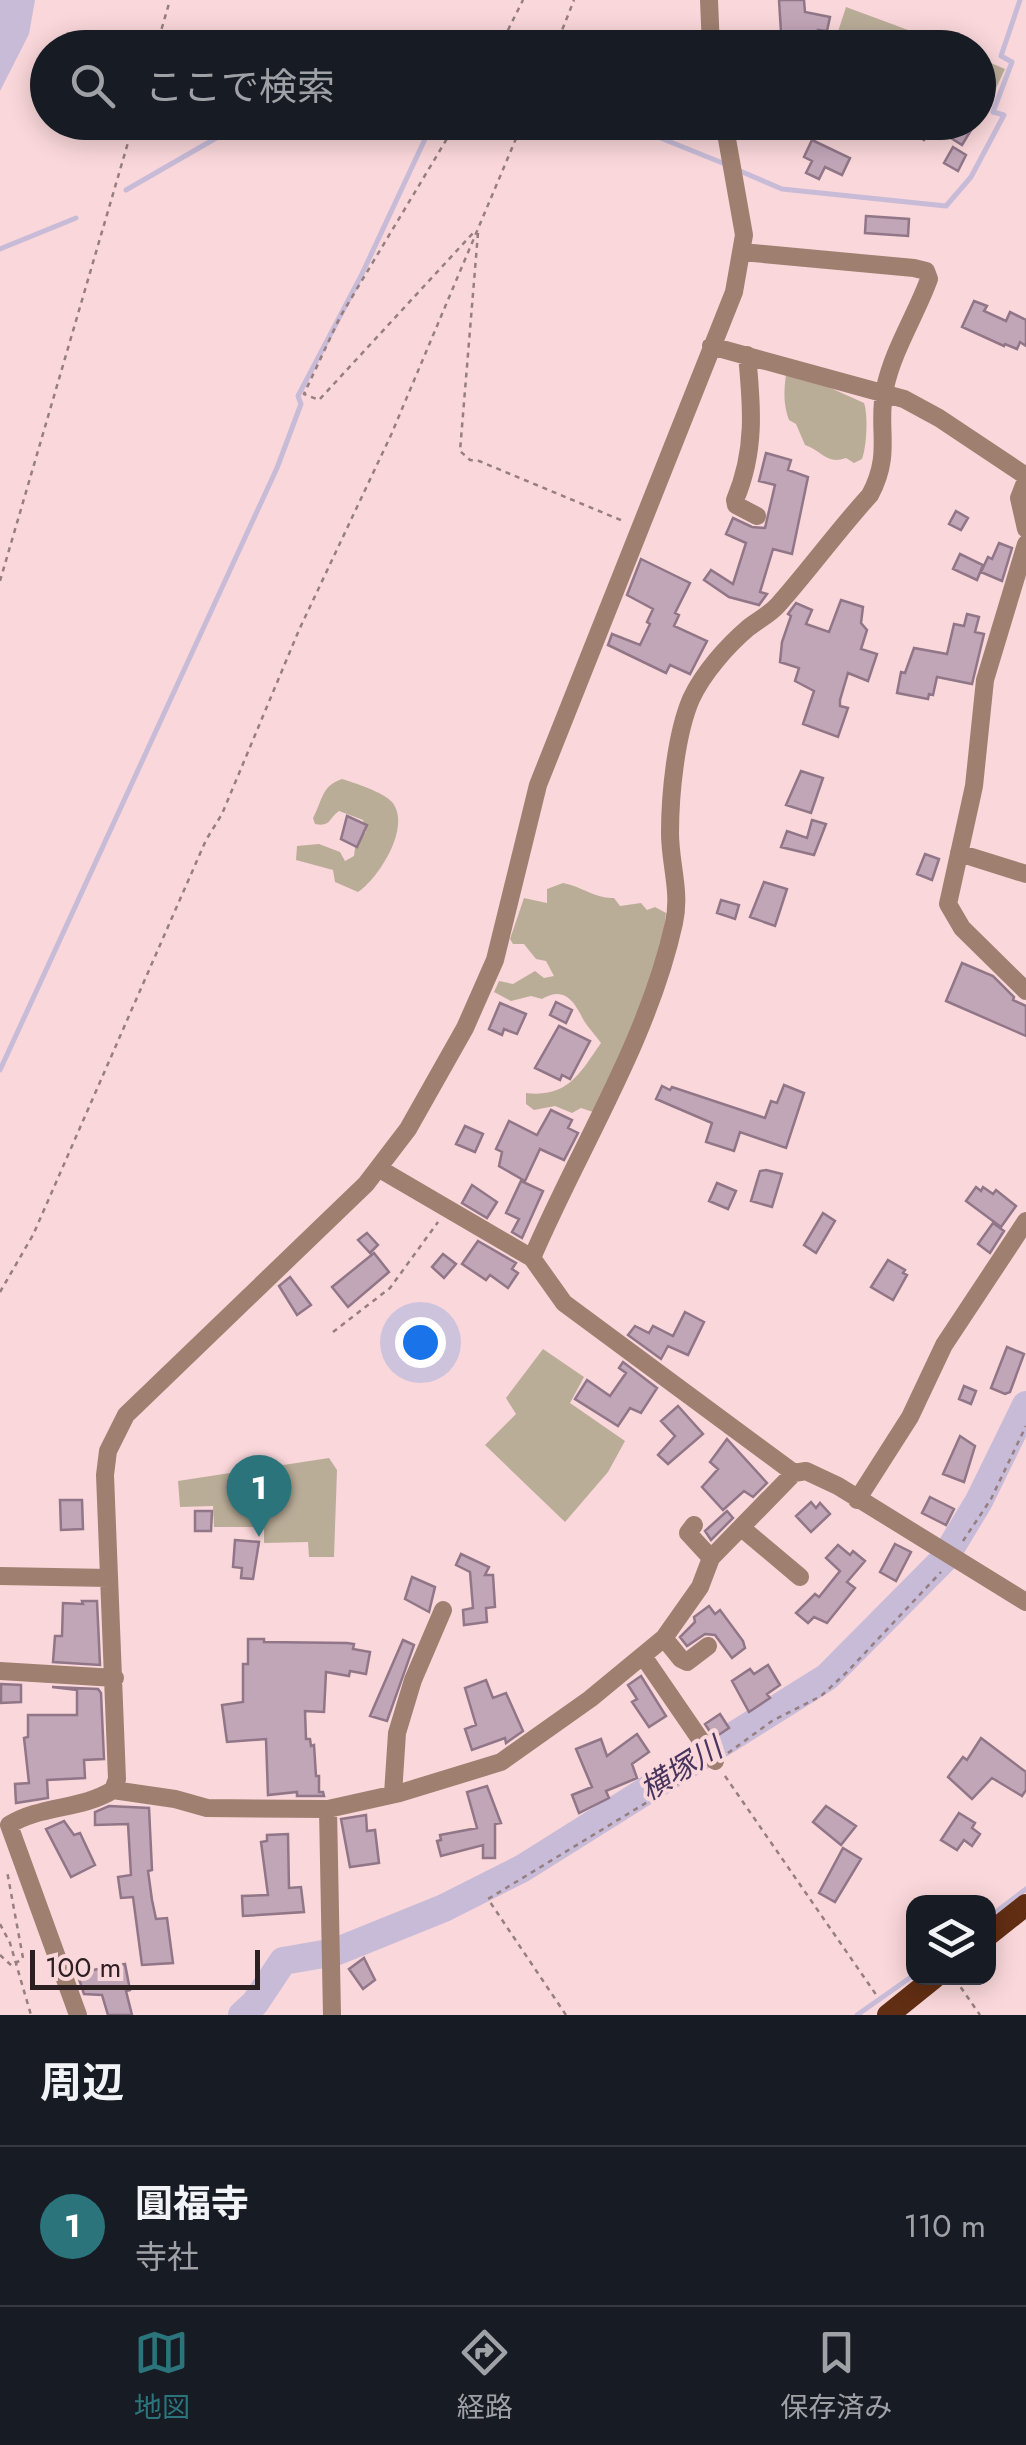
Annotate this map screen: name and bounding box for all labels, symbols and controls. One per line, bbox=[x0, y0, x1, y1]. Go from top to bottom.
search box bbox=[30, 30, 996, 140]
icon: search bbox=[65, 58, 120, 113]
text: ここで検索 bbox=[145, 59, 335, 114]
your location bbox=[395, 1317, 446, 1368]
pin: 1 bbox=[226, 1454, 292, 1537]
water label: 横塚川 bbox=[631, 1725, 733, 1811]
map controls bbox=[906, 1895, 996, 1985]
button: layers bbox=[906, 1895, 996, 1985]
scale bar bbox=[30, 1945, 260, 1990]
text: 100 m bbox=[45, 1947, 121, 1988]
text: 周辺 bbox=[40, 2052, 124, 2113]
text: 圓福寺 bbox=[135, 2176, 249, 2231]
text: 1 bbox=[64, 2203, 81, 2249]
text: 110 m bbox=[903, 2203, 986, 2249]
text: 寺社 bbox=[135, 2234, 199, 2280]
tab: 地図 bbox=[134, 2325, 190, 2428]
tab: 経路 bbox=[457, 2325, 513, 2428]
tab: 保存済み bbox=[780, 2325, 892, 2428]

